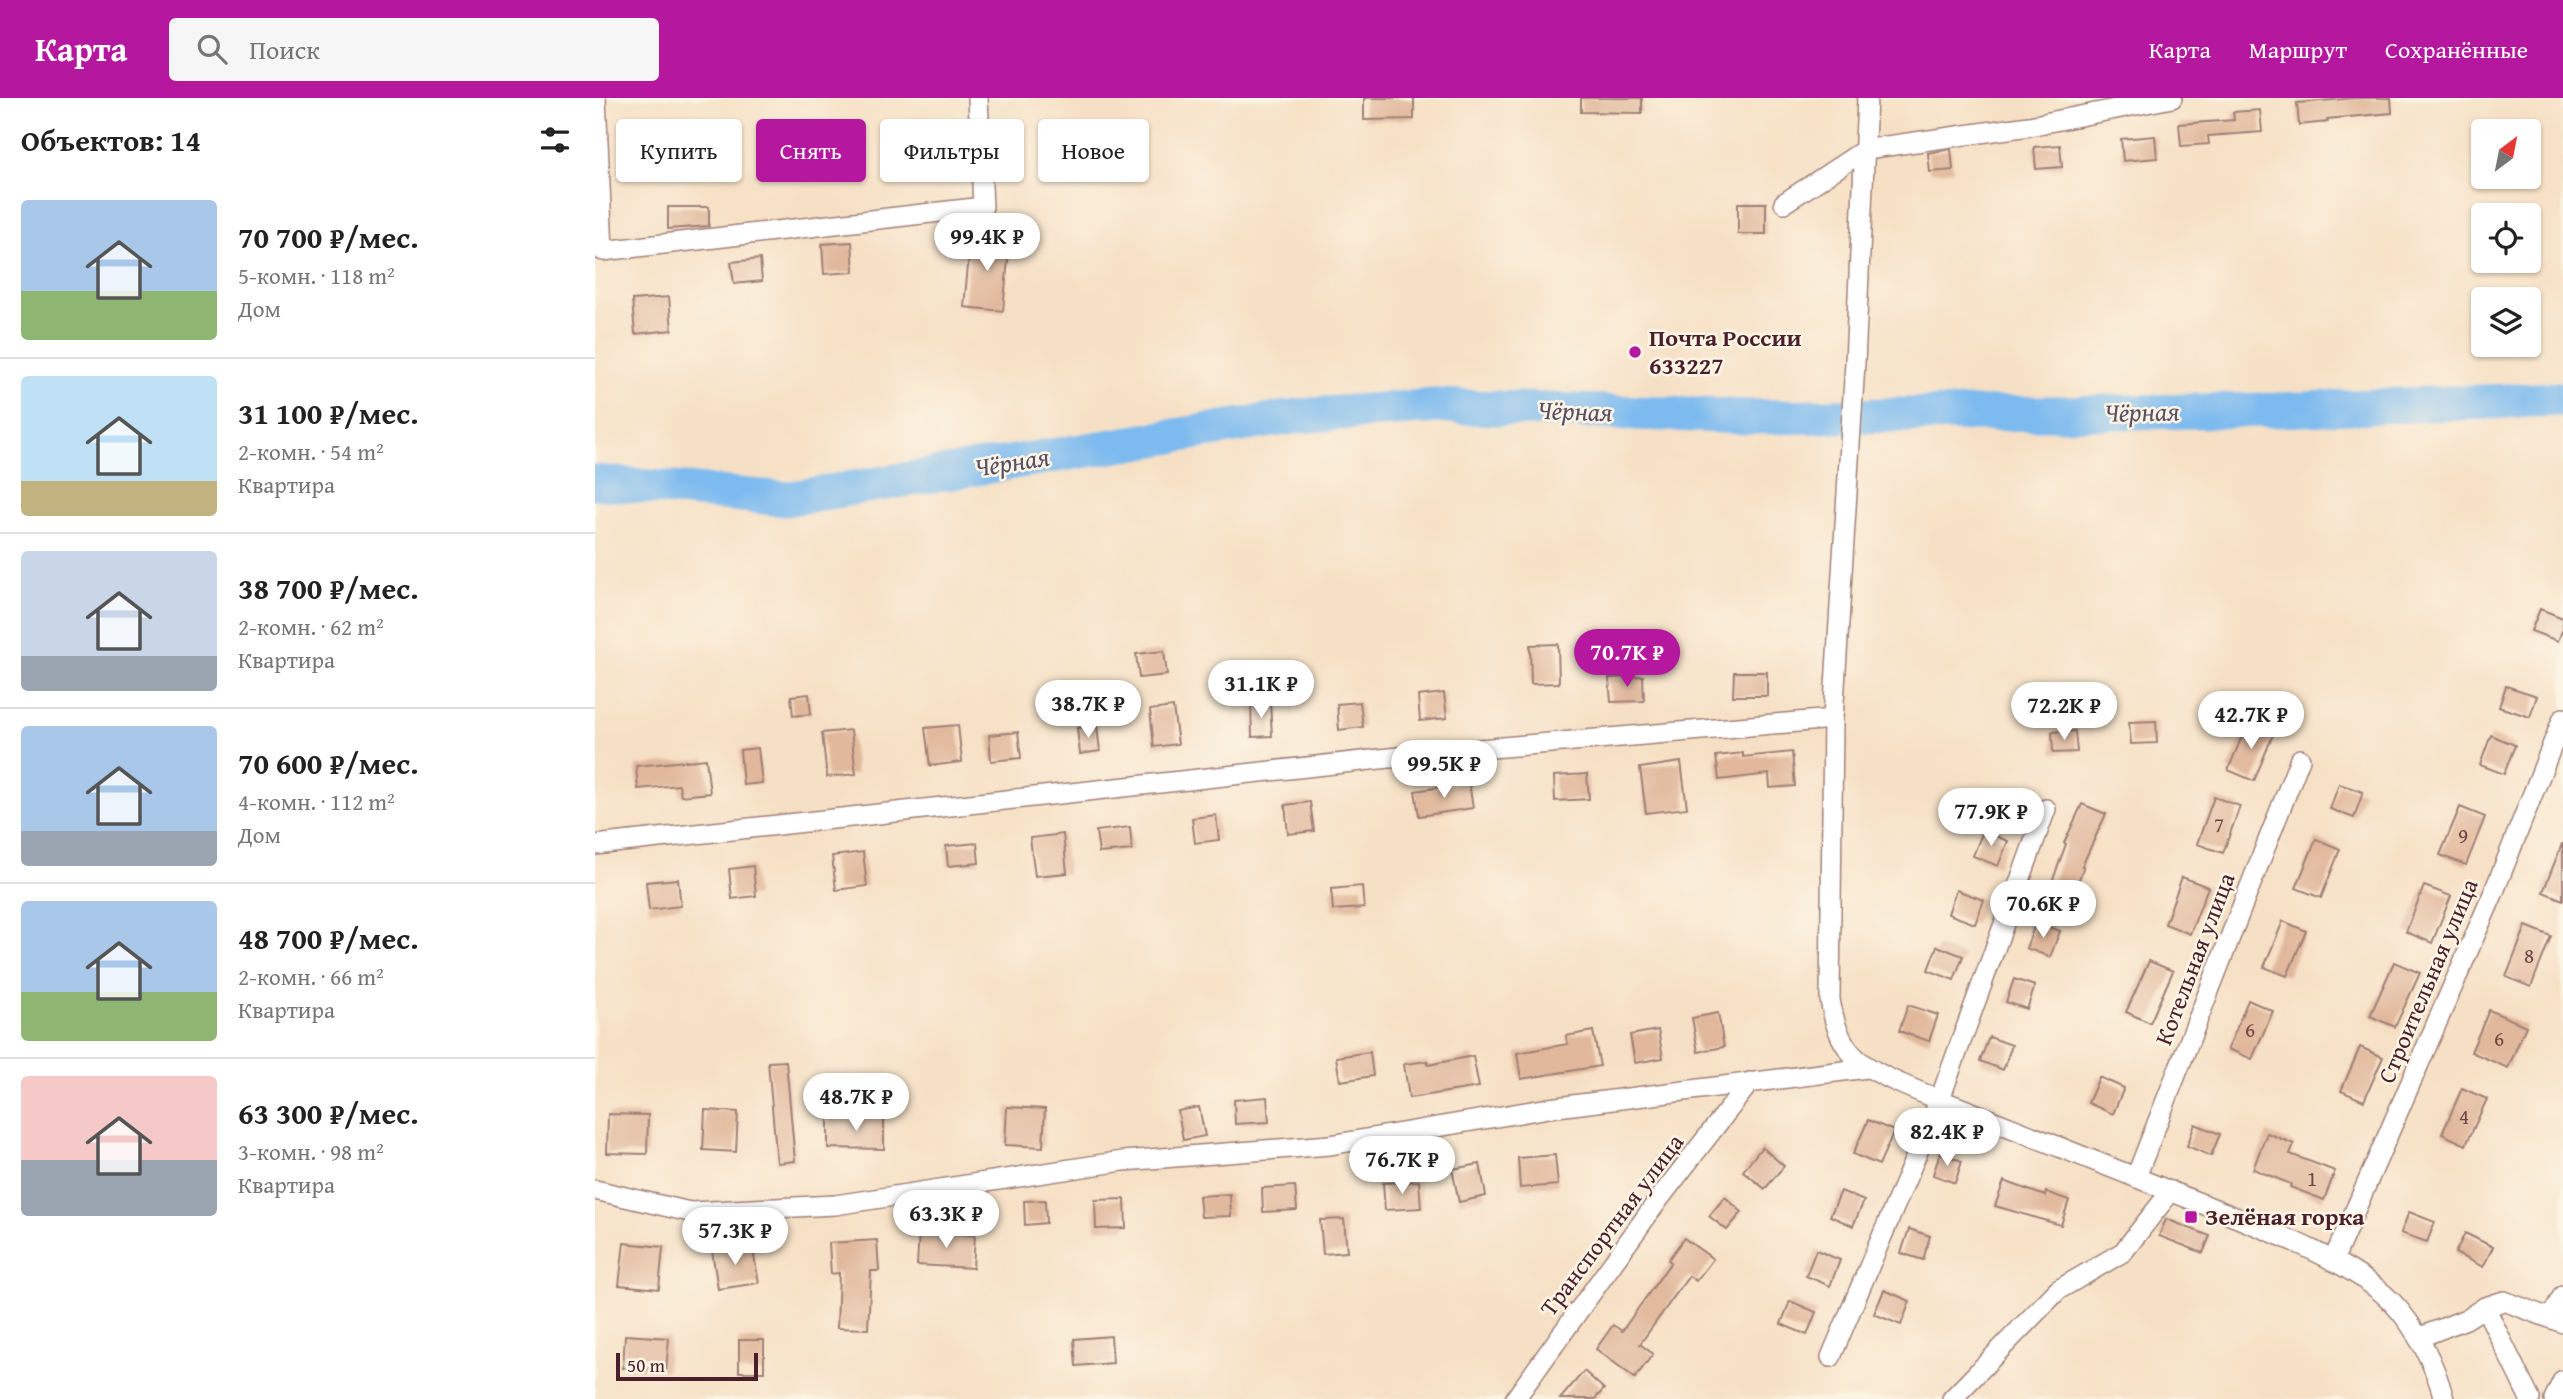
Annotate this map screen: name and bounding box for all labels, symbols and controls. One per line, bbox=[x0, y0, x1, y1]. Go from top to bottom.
search box bbox=[169, 18, 659, 81]
text: Карта bbox=[35, 25, 127, 73]
icon: search bbox=[193, 30, 231, 68]
text: Поиск bbox=[249, 30, 320, 69]
text: Карта bbox=[2149, 32, 2211, 67]
text: Маршрут bbox=[2249, 32, 2347, 67]
text: Сохранённые bbox=[2385, 32, 2528, 67]
text: Объектов: 14 bbox=[21, 118, 201, 162]
chip: Купить bbox=[616, 119, 742, 182]
chip: Снять bbox=[756, 119, 866, 182]
chip: Фильтры bbox=[880, 119, 1024, 182]
chip: Новое bbox=[1038, 119, 1149, 182]
north arrow bbox=[2471, 119, 2541, 189]
map controls bbox=[2471, 119, 2541, 357]
icon: filters bbox=[536, 121, 574, 159]
button: locate bbox=[2471, 203, 2541, 273]
pin: 99.4K ₽ bbox=[922, 214, 1052, 273]
text: 70 700 ₽/мес. bbox=[238, 215, 419, 259]
text: 99.4K ₽ bbox=[950, 219, 1024, 252]
icon: home bbox=[77, 228, 161, 312]
text: 5-комн. · 118 m² bbox=[238, 259, 395, 292]
button: layers bbox=[2471, 287, 2541, 357]
text: Дом bbox=[238, 292, 281, 325]
place label: Почта России 633227 bbox=[1649, 320, 1802, 383]
marker: Почта России 633227 bbox=[1627, 344, 1643, 360]
water label: Чёрная bbox=[1537, 390, 1614, 431]
text: 31 100 ₽/мес. bbox=[238, 391, 419, 435]
water label: Чёрная bbox=[2104, 391, 2180, 432]
icon: home bbox=[77, 404, 161, 488]
text: 2-комн. · 54 m² bbox=[238, 435, 384, 468]
water label: Чёрная bbox=[972, 436, 1052, 487]
text: Квартира bbox=[238, 468, 335, 501]
text: 38 700 ₽/мес. bbox=[238, 566, 419, 610]
icon: home bbox=[77, 579, 161, 663]
text: 2-комн. · 62 m² bbox=[238, 610, 384, 643]
pin: 70.7K ₽ bbox=[1562, 630, 1692, 689]
text: 70.7K ₽ bbox=[1590, 635, 1664, 668]
text: Квартира bbox=[238, 643, 335, 676]
pin: 31.1K ₽ bbox=[1196, 660, 1326, 720]
text: 31.1K ₽ bbox=[1224, 666, 1298, 699]
pin: 38.7K ₽ bbox=[1023, 680, 1153, 740]
pin: 72.2K ₽ bbox=[1999, 682, 2129, 742]
text: 38.7K ₽ bbox=[1051, 686, 1125, 719]
text: 72.2K ₽ bbox=[2027, 688, 2101, 721]
pin: 42.7K ₽ bbox=[2186, 692, 2316, 751]
text: 42.7K ₽ bbox=[2214, 697, 2288, 730]
pin: 99.5K ₽ bbox=[1379, 740, 1509, 800]
text: 70 600 ₽/мес. bbox=[238, 741, 419, 785]
text: 99.5K ₽ bbox=[1407, 746, 1481, 779]
icon: home bbox=[77, 754, 161, 838]
text: 4-комн. · 112 m² bbox=[238, 785, 395, 818]
pin: 77.9K ₽ bbox=[1926, 788, 2056, 848]
text: 77.9K ₽ bbox=[1954, 794, 2028, 827]
house number: 7 bbox=[2214, 809, 2224, 840]
text: Дом bbox=[238, 818, 281, 851]
house number: 9 bbox=[2458, 820, 2468, 851]
street label: Котельная улица bbox=[2146, 867, 2244, 1050]
street label: Строительная улица bbox=[2369, 873, 2487, 1088]
pin: 70.6K ₽ bbox=[1978, 880, 2108, 940]
text: 70.6K ₽ bbox=[2006, 886, 2080, 919]
text: 48 700 ₽/мес. bbox=[238, 916, 419, 960]
icon: home bbox=[77, 929, 161, 1013]
house number: 8 bbox=[2524, 940, 2534, 971]
text: 2-комн. · 66 m² bbox=[238, 960, 384, 993]
text: Квартира bbox=[238, 993, 335, 1026]
house number: 6 bbox=[2245, 1014, 2255, 1045]
house number: 6 bbox=[2494, 1023, 2504, 1054]
pin: 48.7K ₽ bbox=[791, 1074, 921, 1133]
text: 48.7K ₽ bbox=[819, 1079, 893, 1112]
text: 63 300 ₽/мес. bbox=[238, 1091, 419, 1135]
house number: 4 bbox=[2459, 1101, 2469, 1132]
icon: home bbox=[77, 1104, 161, 1188]
pin: 82.4K ₽ bbox=[1882, 1108, 2012, 1168]
text: 82.4K ₽ bbox=[1910, 1114, 1984, 1147]
street label: Транспортная улица bbox=[1531, 1126, 1692, 1323]
text: 3-комн. · 98 m² bbox=[238, 1135, 384, 1168]
pin: 76.7K ₽ bbox=[1337, 1136, 1467, 1196]
text: 76.7K ₽ bbox=[1365, 1142, 1439, 1175]
house number: 1 bbox=[2307, 1163, 2317, 1194]
text: Квартира bbox=[238, 1168, 335, 1201]
pin: 63.3K ₽ bbox=[881, 1190, 1011, 1250]
text: 63.3K ₽ bbox=[909, 1196, 983, 1229]
place label: Зелёная горка bbox=[2205, 1199, 2365, 1234]
pin: 57.3K ₽ bbox=[670, 1208, 800, 1267]
marker: Зелёная горка bbox=[2183, 1209, 2199, 1225]
text: 57.3K ₽ bbox=[698, 1213, 772, 1246]
scale bar bbox=[616, 1350, 758, 1382]
text: 50 m bbox=[627, 1351, 665, 1379]

